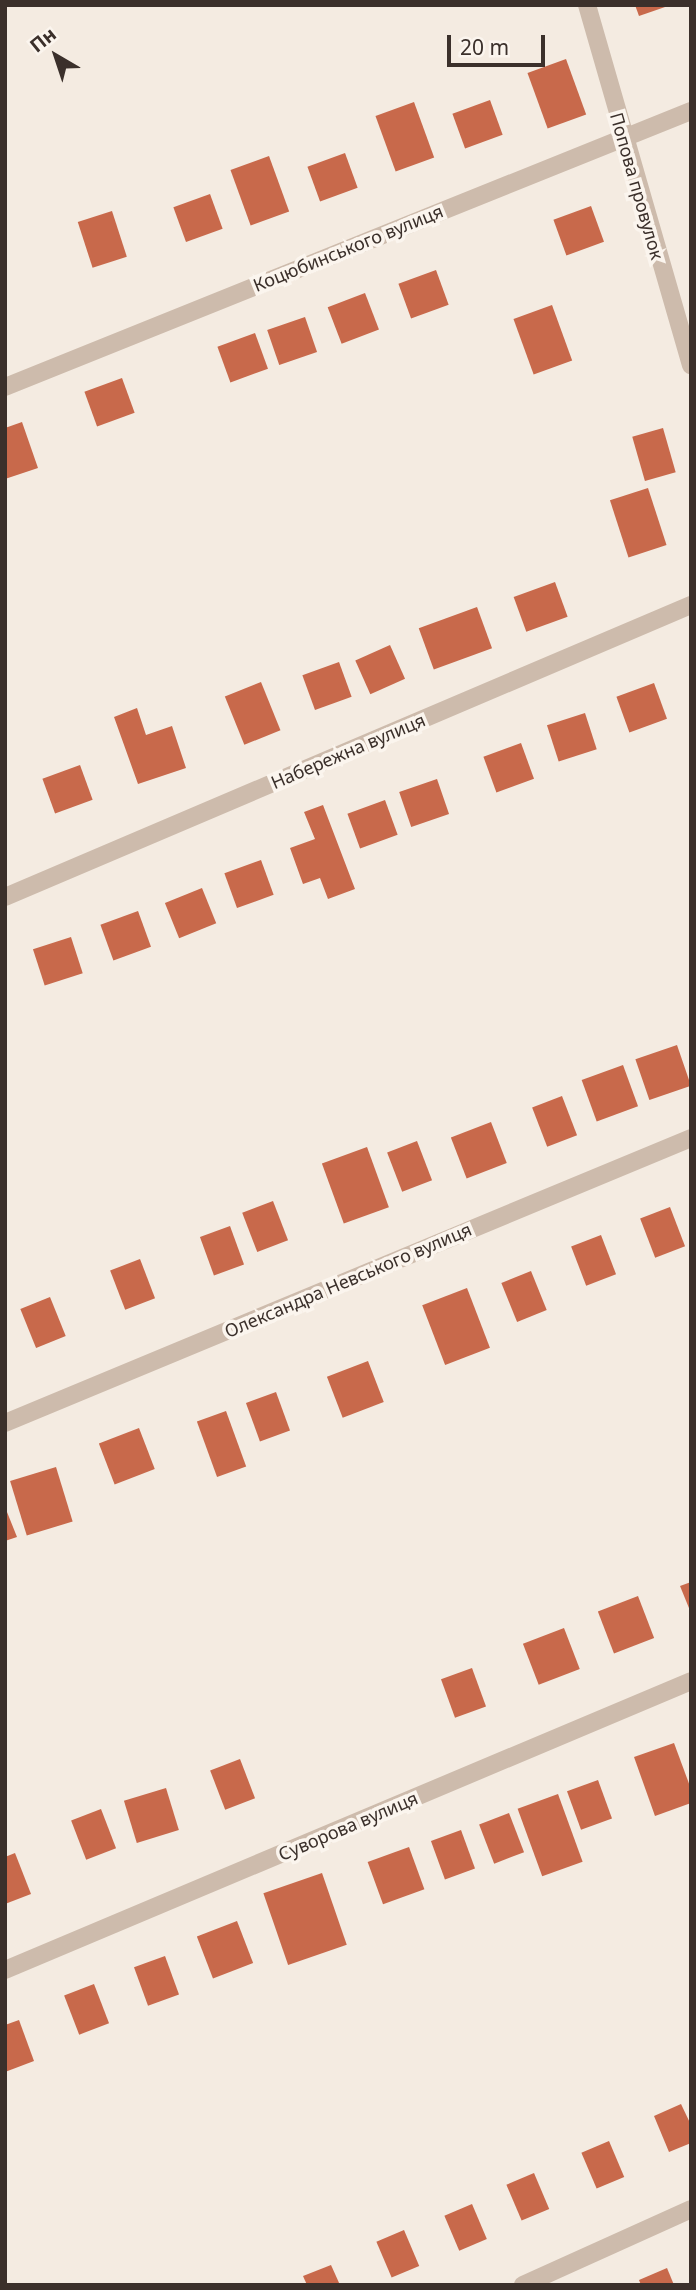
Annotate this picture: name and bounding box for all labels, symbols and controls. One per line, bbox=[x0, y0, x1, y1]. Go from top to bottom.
north arrow bbox=[21, 21, 91, 91]
text: Пн bbox=[24, 21, 61, 58]
scale bar bbox=[451, 21, 549, 65]
text: 20 m bbox=[460, 33, 509, 61]
street label: Попова провулок bbox=[606, 110, 668, 262]
street label: Коцюбинського вулиця bbox=[250, 200, 446, 296]
street label: Набережна вулиця bbox=[268, 709, 428, 793]
street label: Олександра Невського вулиця bbox=[221, 1218, 475, 1342]
street label: Суворова вулиця bbox=[275, 1787, 421, 1865]

